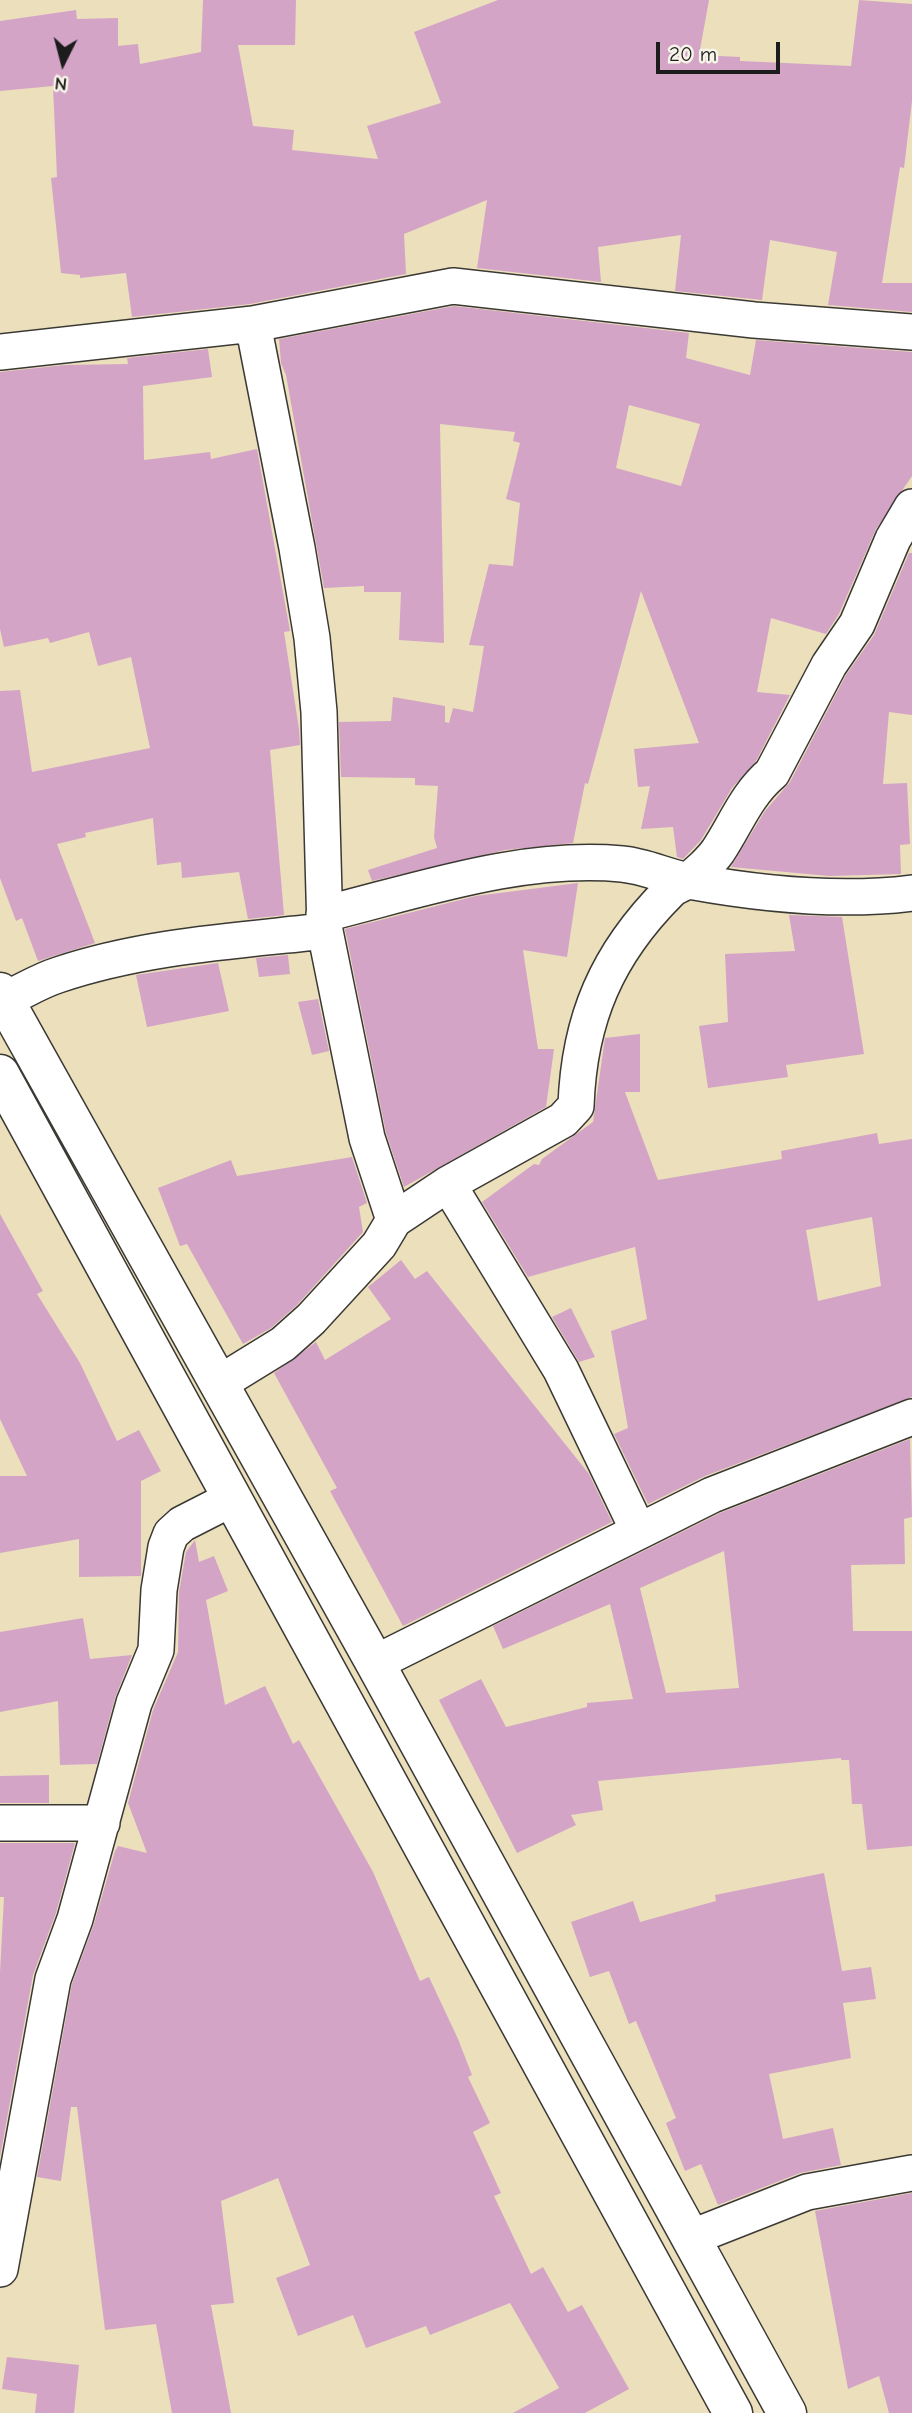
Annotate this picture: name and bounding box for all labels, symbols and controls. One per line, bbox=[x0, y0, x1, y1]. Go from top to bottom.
north arrow bbox=[28, 28, 98, 98]
scale bar bbox=[660, 28, 784, 72]
text: 20 m bbox=[669, 42, 717, 66]
text: N bbox=[54, 72, 68, 95]

